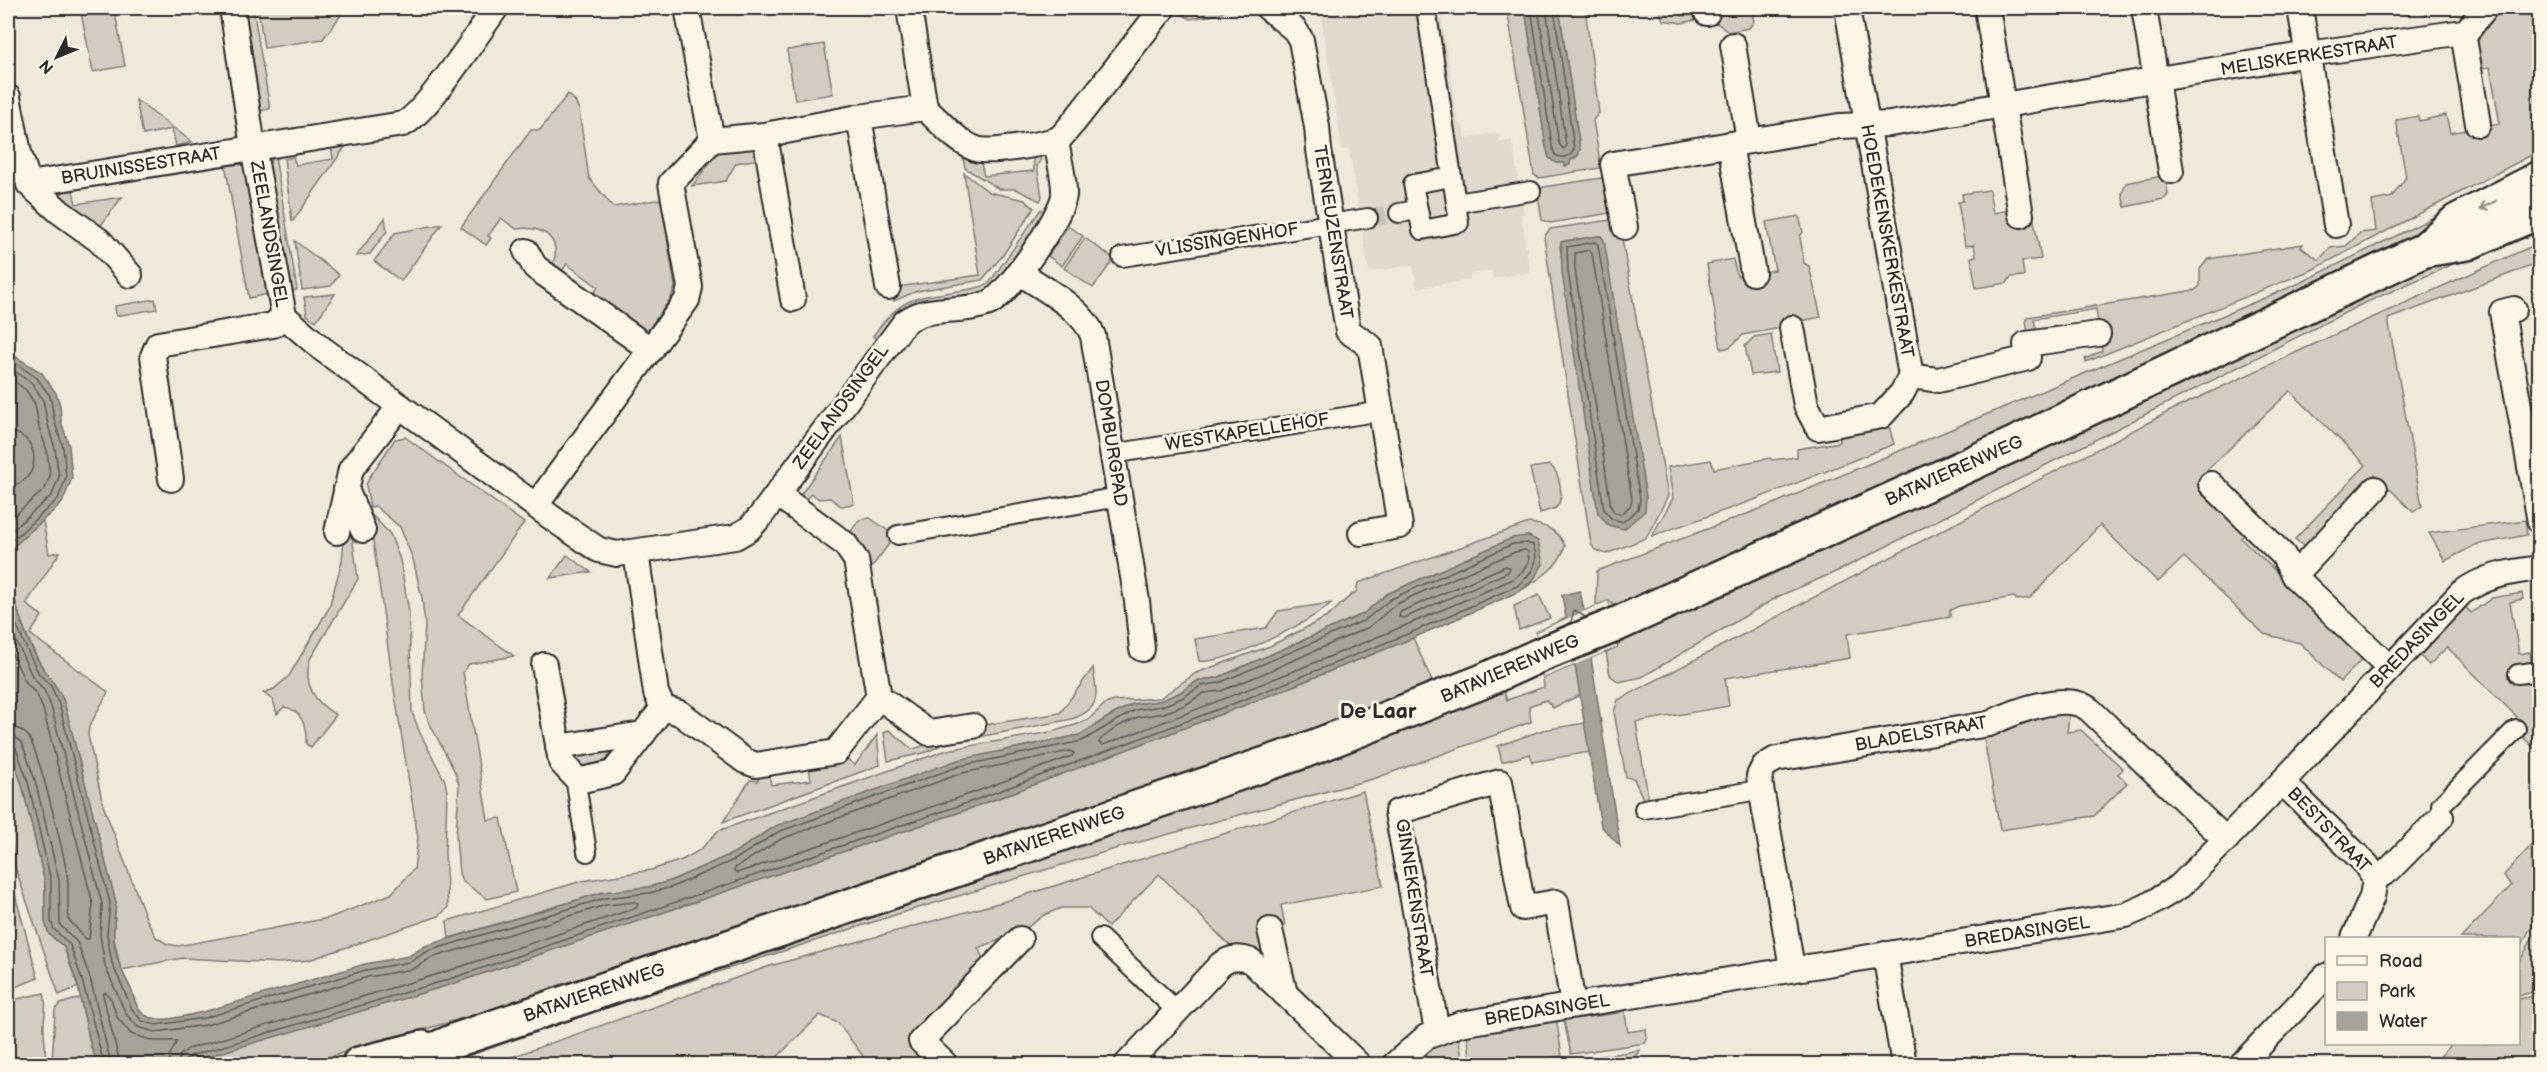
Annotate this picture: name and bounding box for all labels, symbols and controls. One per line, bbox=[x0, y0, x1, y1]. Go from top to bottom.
north arrow bbox=[27, 27, 87, 87]
street label: MELISKERKESTRAAT bbox=[2219, 32, 2399, 80]
text: N bbox=[36, 55, 58, 77]
street label: HOEDEKENSKERKESTRAAT bbox=[1856, 123, 1918, 359]
street label: BRUINISSESTRAAT bbox=[59, 143, 223, 189]
street label: TERNEUZENSTRAAT bbox=[1309, 144, 1357, 321]
street label: ZEELANDSINGEL bbox=[246, 158, 292, 310]
one-way arrow bbox=[2479, 200, 2497, 212]
street label: VLISSINGENHOF bbox=[1154, 218, 1300, 262]
street label: ZEELANDSINGEL bbox=[788, 340, 893, 474]
street label: DOMBURGPAD bbox=[1091, 378, 1131, 508]
street label: WESTKAPELLEHOF bbox=[1164, 409, 1331, 455]
street label: BATAVIERENWEG bbox=[1882, 431, 2026, 511]
street label: BREDASINGEL bbox=[2366, 587, 2469, 693]
street label: BATAVIERENWEG bbox=[1438, 630, 1582, 708]
district label: De Laar bbox=[1340, 699, 1417, 724]
street label: BLADELSTRAAT bbox=[1853, 712, 1989, 756]
street label: BESTSTRAAT bbox=[2283, 783, 2375, 877]
street label: BATAVIERENWEG bbox=[980, 802, 1128, 870]
street label: GINNEKENSTRAAT bbox=[1391, 817, 1437, 979]
street label: BREDASINGEL bbox=[1963, 912, 2092, 952]
legend bbox=[2325, 937, 2520, 1045]
text: Road bbox=[2379, 951, 2423, 972]
street label: BATAVIERENWEG bbox=[520, 959, 668, 1027]
text: Park bbox=[2379, 981, 2415, 1002]
street label: BREDASINGEL bbox=[1483, 990, 1612, 1030]
text: Water bbox=[2379, 1011, 2427, 1032]

